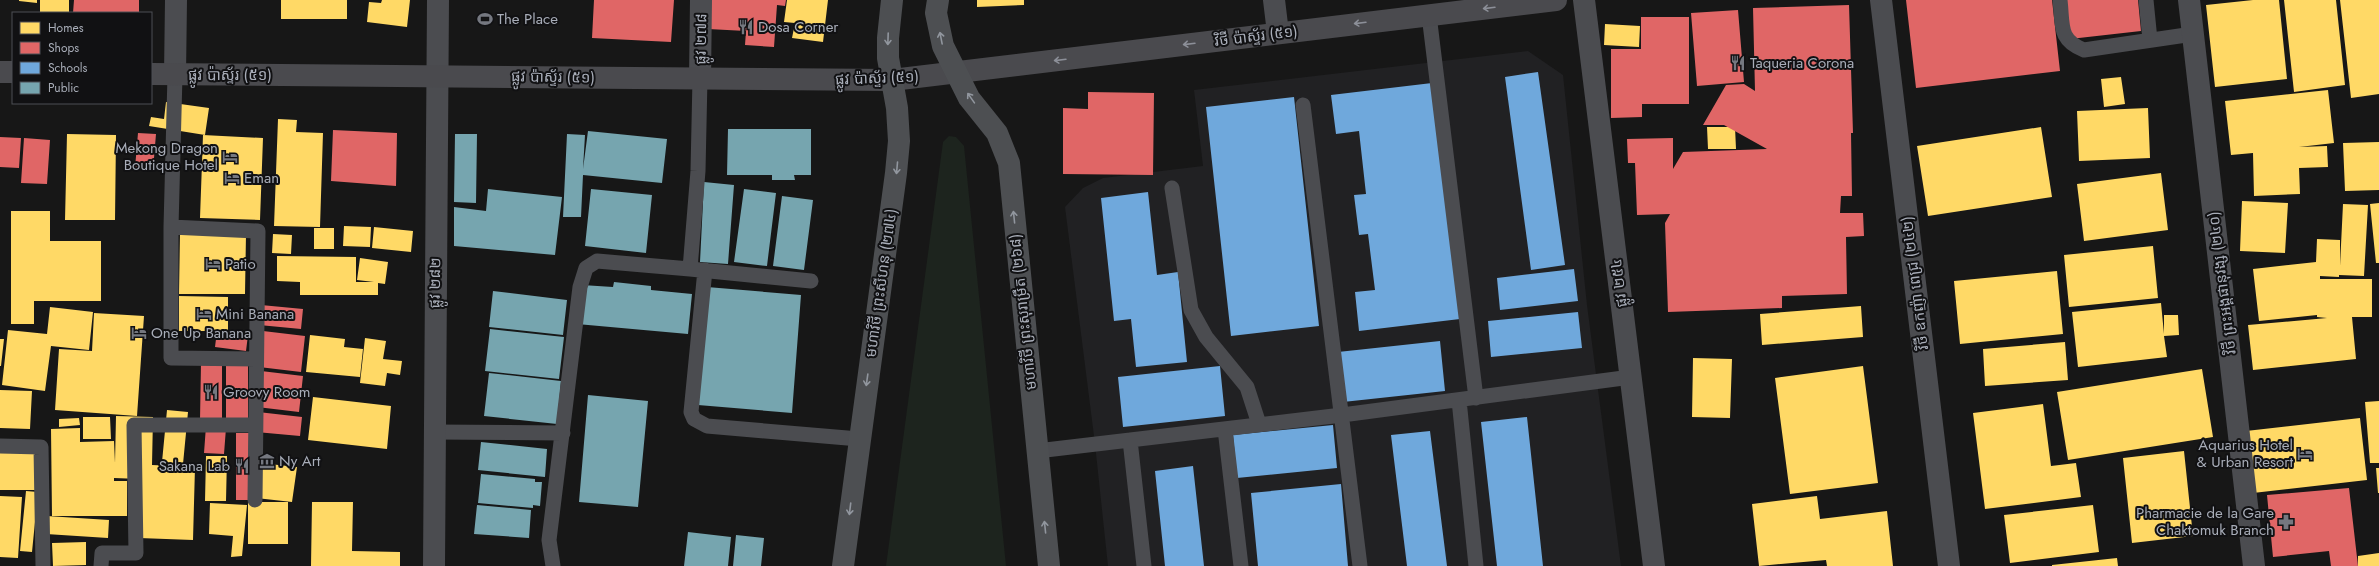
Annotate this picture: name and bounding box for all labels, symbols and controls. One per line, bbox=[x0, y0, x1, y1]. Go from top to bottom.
one-way arrow bbox=[1483, 4, 1496, 12]
place label: The Place bbox=[497, 8, 558, 30]
sports icon: The Place bbox=[476, 10, 494, 28]
legend bbox=[12, 12, 152, 104]
street label: ផ្លូវ ២៧៨ bbox=[690, 13, 715, 65]
place label: Dosa Corner bbox=[758, 16, 839, 38]
restaurant icon: Dosa Corner bbox=[737, 18, 755, 36]
text: Homes bbox=[48, 19, 84, 37]
one-way arrow bbox=[1354, 19, 1367, 27]
street label: វិថី ប៉ាស្ទ័រ (៥១) bbox=[1213, 20, 1299, 52]
one-way arrow bbox=[937, 31, 945, 44]
one-way arrow bbox=[884, 32, 892, 45]
text: Shops bbox=[48, 39, 79, 57]
one-way arrow bbox=[1183, 40, 1196, 48]
place label: Taqueria Corona bbox=[1750, 52, 1854, 74]
restaurant icon: Taqueria Corona bbox=[1729, 54, 1747, 72]
one-way arrow bbox=[1054, 56, 1067, 64]
text: Schools bbox=[48, 59, 87, 77]
street label: ផ្លូវ ប៉ាស្ទ័រ (៥១) bbox=[188, 64, 272, 88]
street label: ផ្លូវ ប៉ាស្ទ័រ (៥១) bbox=[511, 65, 595, 91]
street label: ផ្លូវ ប៉ាស្ទ័រ (៥១) bbox=[835, 66, 919, 93]
text: Public bbox=[48, 79, 79, 97]
one-way arrow bbox=[967, 93, 975, 104]
place label: Mekong Dragon Boutique Hotel bbox=[115, 137, 218, 176]
hotel icon: Mekong Dragon Boutique Hotel bbox=[221, 148, 239, 166]
one-way arrow bbox=[893, 161, 900, 174]
place label: Eman bbox=[244, 167, 279, 189]
hotel icon: Eman bbox=[223, 169, 241, 187]
street label: មហាវិថី ព្រះសីហនុ (២៧៤) bbox=[860, 207, 902, 359]
street label: វិថី ព្រះអង្គផានុវង្ស (២៤០) bbox=[2202, 210, 2242, 356]
one-way arrow bbox=[1010, 211, 1018, 224]
street label: វិថី ឧកញ៉ា ពេជ្រ (២៤២) bbox=[1896, 215, 1934, 351]
street label: មហាវិថី ព្រះសុរាម្រឹត (២៦៨) bbox=[1004, 233, 1042, 391]
place label: Patio bbox=[225, 253, 256, 275]
hotel icon: Patio bbox=[204, 255, 222, 273]
street label: ផ្លូវ ២៨២ bbox=[424, 257, 449, 309]
street label: ផ្លូវ ២៥៤ bbox=[1605, 257, 1635, 309]
place label: Mini Banana bbox=[216, 303, 294, 325]
hotel icon: Mini Banana bbox=[195, 305, 213, 323]
place label: One Up Banana bbox=[151, 322, 251, 344]
hotel icon: One Up Banana bbox=[130, 324, 148, 342]
one-way arrow bbox=[863, 373, 871, 386]
place label: Groovy Room bbox=[223, 381, 310, 403]
restaurant icon: Groovy Room bbox=[202, 383, 220, 401]
place label: Aquarius Hotel & Urban Resort bbox=[2197, 434, 2293, 473]
hotel icon: Aquarius Hotel & Urban Resort bbox=[2296, 445, 2314, 463]
place label: Ny Art bbox=[279, 450, 321, 472]
museum icon: Ny Art bbox=[258, 452, 276, 470]
place label: Sakana Lab bbox=[159, 455, 230, 477]
restaurant icon: Sakana Lab bbox=[233, 457, 251, 475]
one-way arrow bbox=[846, 502, 854, 515]
place label: Pharmacie de la Gare Chaktomuk Branch bbox=[2136, 502, 2274, 541]
pharmacy icon: Pharmacie de la Gare Chaktomuk Branch bbox=[2277, 513, 2295, 531]
one-way arrow bbox=[1041, 521, 1049, 534]

